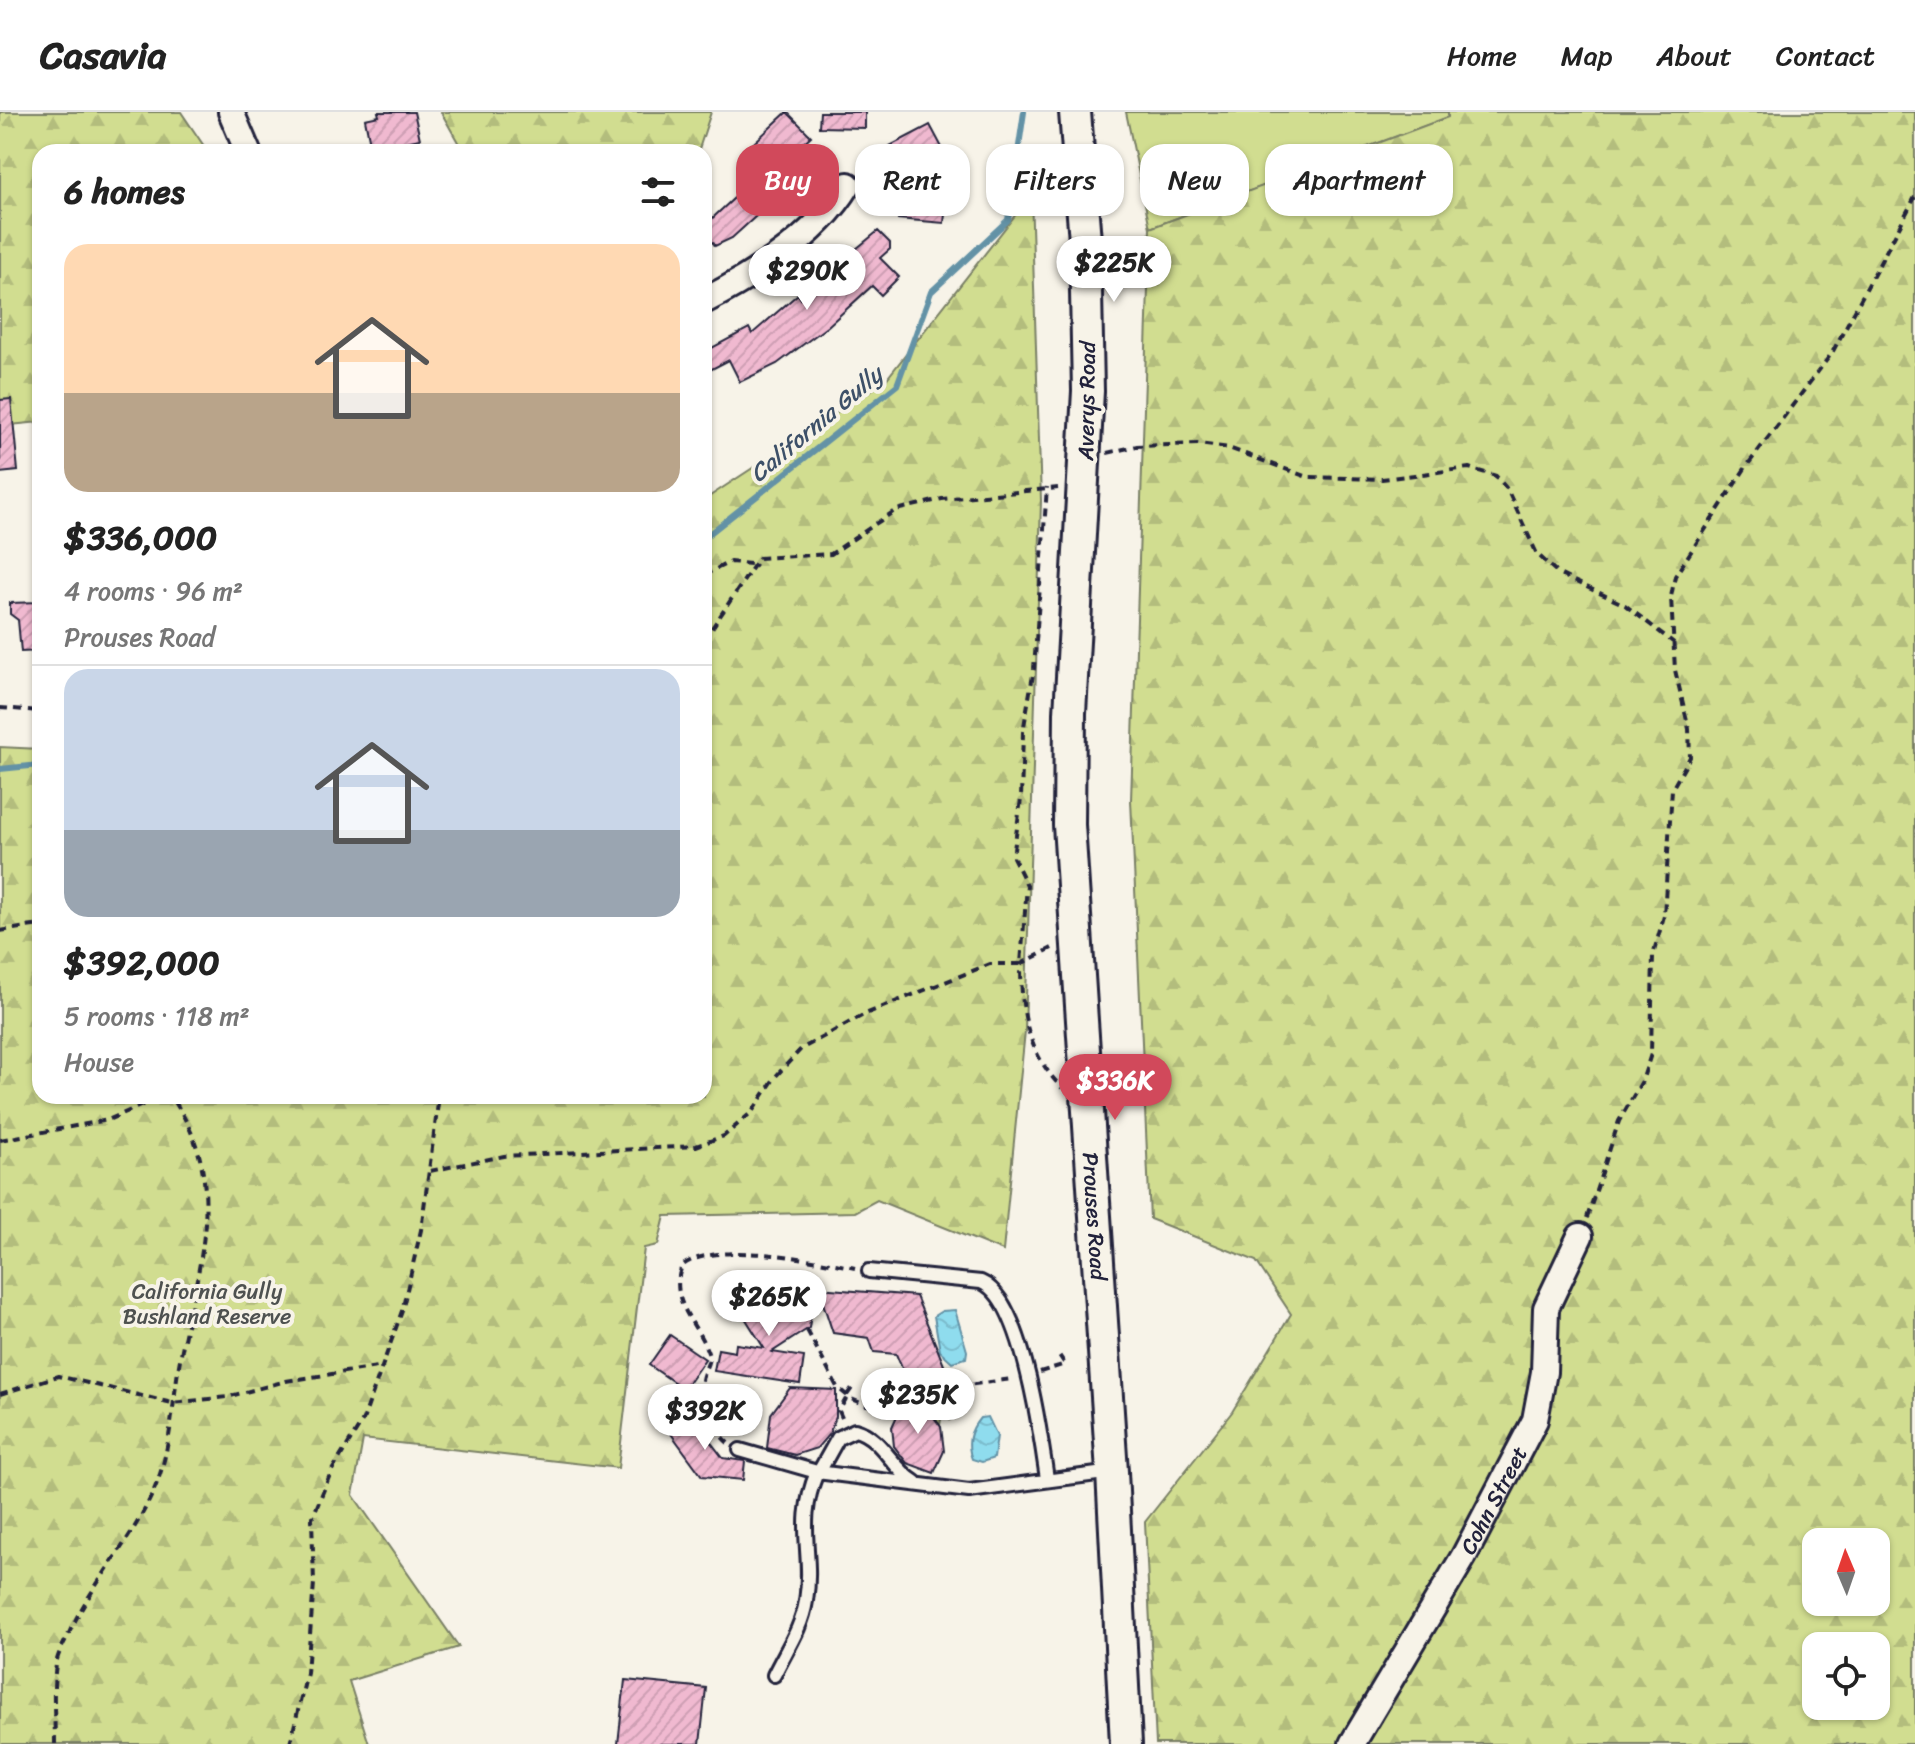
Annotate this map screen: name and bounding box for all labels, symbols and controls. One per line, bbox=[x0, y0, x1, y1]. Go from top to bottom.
text: Casavia bbox=[40, 22, 167, 89]
text: Home bbox=[1447, 31, 1517, 80]
text: Map bbox=[1561, 31, 1612, 80]
text: About bbox=[1656, 31, 1732, 80]
text: Contact bbox=[1776, 31, 1875, 80]
chip: Buy bbox=[736, 144, 839, 216]
chip: Rent bbox=[855, 144, 970, 216]
chip: Filters bbox=[986, 144, 1124, 216]
chip: New bbox=[1140, 144, 1249, 216]
chip: Apartment bbox=[1265, 144, 1453, 216]
text: 6 homes bbox=[64, 162, 185, 222]
icon: filters bbox=[636, 170, 680, 214]
pin: $225K bbox=[1058, 236, 1170, 304]
text: $225K bbox=[1074, 239, 1154, 285]
pin: $290K bbox=[751, 244, 863, 312]
text: $290K bbox=[767, 247, 847, 293]
icon: home bbox=[300, 296, 444, 440]
street label: Averys Road bbox=[1066, 340, 1107, 462]
water label: California Gully bbox=[740, 353, 895, 493]
text: $336,000 bbox=[64, 508, 217, 568]
text: 4 rooms · 96 m² bbox=[64, 568, 243, 614]
text: Prouses Road bbox=[64, 614, 215, 660]
icon: home bbox=[300, 721, 444, 865]
text: $392,000 bbox=[64, 933, 220, 993]
text: 5 rooms · 118 m² bbox=[64, 993, 250, 1039]
text: House bbox=[64, 1039, 134, 1085]
pin: $336K bbox=[1059, 1054, 1171, 1122]
text: $336K bbox=[1077, 1057, 1153, 1103]
street label: Prouses Road bbox=[1071, 1151, 1118, 1283]
pin: $265K bbox=[713, 1270, 825, 1338]
park label: California Gully Bushland Reserve bbox=[123, 1272, 291, 1336]
text: $265K bbox=[730, 1273, 808, 1319]
pin: $235K bbox=[862, 1368, 974, 1436]
text: $235K bbox=[879, 1371, 957, 1417]
pin: $392K bbox=[649, 1384, 761, 1452]
text: $392K bbox=[666, 1387, 744, 1433]
street label: Cohn Street bbox=[1449, 1439, 1538, 1562]
north arrow bbox=[1802, 1528, 1890, 1616]
map controls bbox=[1802, 1528, 1890, 1720]
button: locate bbox=[1802, 1632, 1890, 1720]

